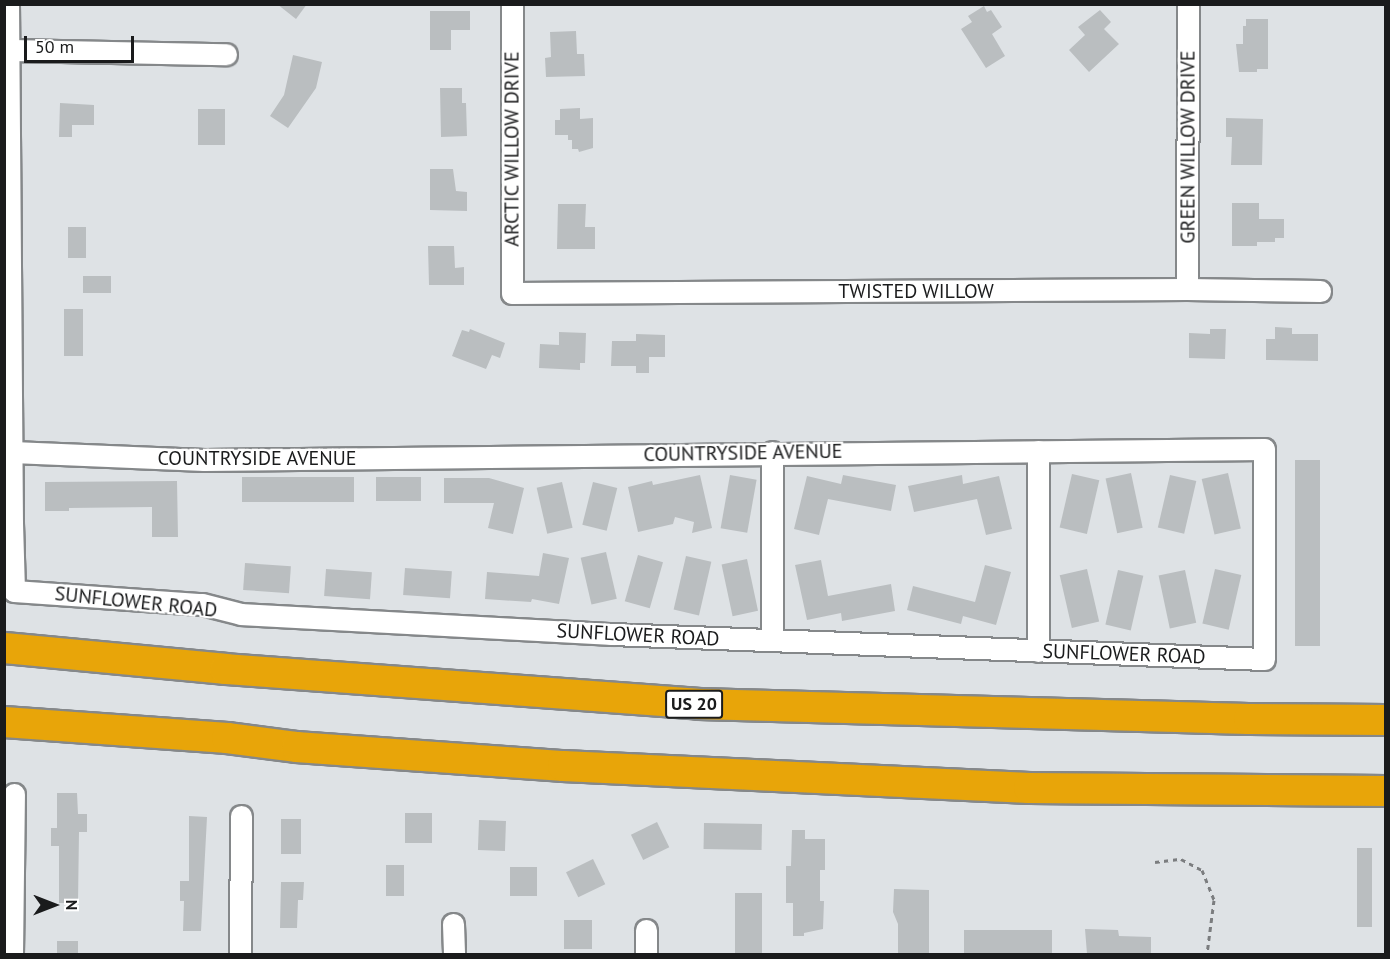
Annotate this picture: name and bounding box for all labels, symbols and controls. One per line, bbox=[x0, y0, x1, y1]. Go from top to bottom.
scale bar bbox=[27, 24, 136, 62]
text: 50 m bbox=[35, 35, 74, 58]
street label: ARCTIC WILLOW DRIVE bbox=[500, 50, 524, 248]
street label: GREEN WILLOW DRIVE bbox=[1176, 50, 1200, 244]
street label: TWISTED WILLOW bbox=[838, 279, 994, 303]
street label: COUNTRYSIDE AVENUE bbox=[643, 439, 843, 467]
street label: COUNTRYSIDE AVENUE bbox=[157, 446, 357, 470]
street label: SUNFLOWER ROAD bbox=[54, 582, 218, 622]
street label: SUNFLOWER ROAD bbox=[556, 619, 720, 651]
street label: SUNFLOWER ROAD bbox=[1042, 639, 1206, 669]
road number: US 20 bbox=[664, 689, 724, 719]
north arrow bbox=[24, 875, 84, 935]
text: N bbox=[62, 900, 82, 910]

